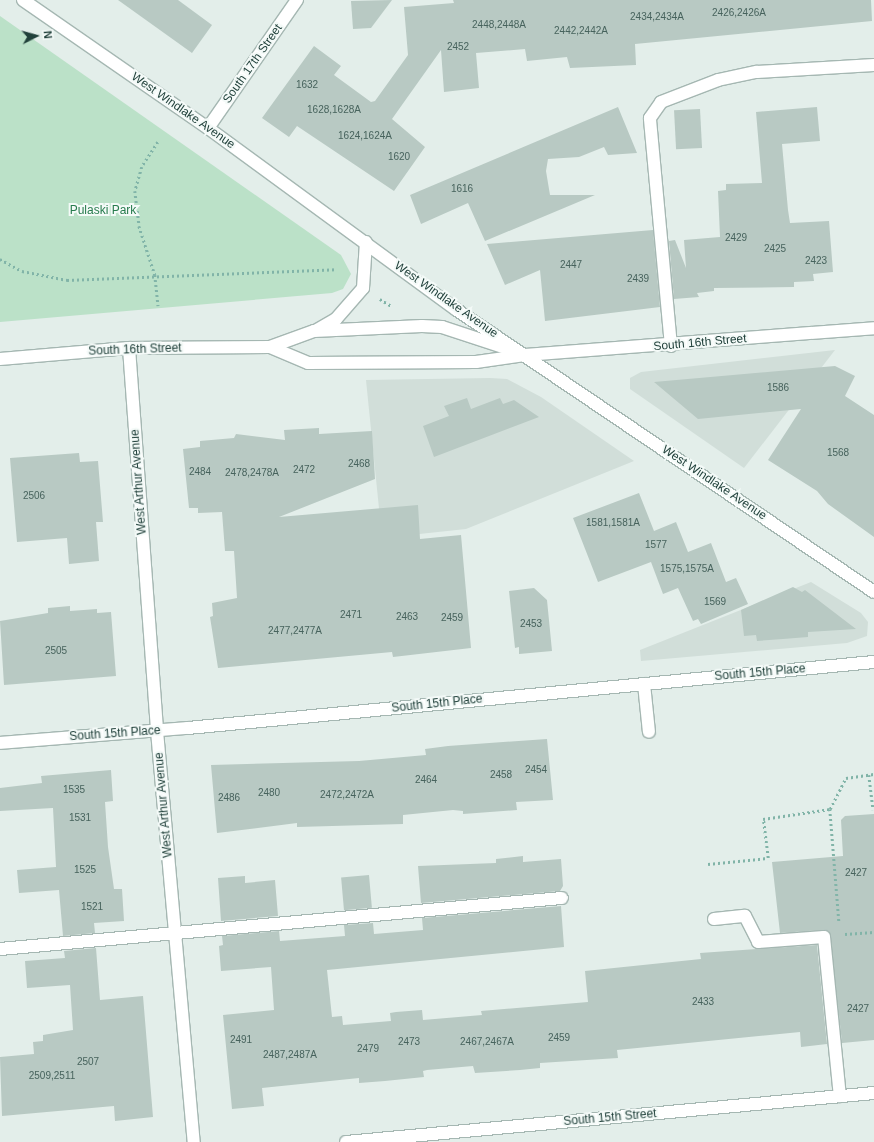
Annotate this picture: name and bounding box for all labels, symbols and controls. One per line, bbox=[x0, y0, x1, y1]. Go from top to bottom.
house number: 2426,2426A bbox=[712, 7, 766, 19]
house number: 2434,2434A bbox=[630, 11, 684, 23]
north arrow bbox=[16, 16, 56, 56]
house number: 2448,2448A bbox=[472, 19, 526, 31]
street label: South 17th Street bbox=[220, 22, 286, 106]
house number: 2442,2442A bbox=[554, 25, 608, 37]
text: N bbox=[42, 30, 54, 39]
house number: 2452 bbox=[447, 41, 469, 53]
street label: West Windlake Avenue bbox=[128, 70, 238, 152]
house number: 1632 bbox=[296, 79, 318, 91]
house number: 1628,1628A bbox=[307, 104, 361, 116]
house number: 1624,1624A bbox=[338, 130, 392, 142]
house number: 1620 bbox=[388, 151, 410, 163]
house number: 1616 bbox=[451, 183, 473, 195]
park label: Pulaski Park bbox=[70, 204, 136, 218]
house number: 2429 bbox=[725, 232, 747, 244]
house number: 2425 bbox=[764, 243, 786, 255]
house number: 2423 bbox=[805, 255, 827, 267]
street label: West Windlake Avenue bbox=[391, 259, 501, 341]
house number: 2447 bbox=[560, 259, 582, 271]
house number: 2439 bbox=[627, 273, 649, 285]
street label: South 16th Street bbox=[653, 332, 747, 354]
street label: South 16th Street bbox=[88, 341, 182, 359]
house number: 1586 bbox=[767, 382, 789, 394]
street label: West Arthur Avenue bbox=[128, 428, 150, 536]
street label: West Windlake Avenue bbox=[659, 442, 769, 524]
house number: 1568 bbox=[827, 447, 849, 459]
house number: 2468 bbox=[348, 458, 370, 470]
house number: 2472 bbox=[293, 464, 315, 476]
house number: 2484 bbox=[189, 466, 211, 478]
house number: 2478,2478A bbox=[225, 467, 279, 479]
house number: 2506 bbox=[23, 490, 45, 502]
house number: 1581,1581A bbox=[586, 517, 640, 529]
house number: 1577 bbox=[645, 539, 667, 551]
house number: 1575,1575A bbox=[660, 563, 714, 575]
house number: 1569 bbox=[704, 596, 726, 608]
house number: 2471 bbox=[340, 609, 362, 621]
house number: 2463 bbox=[396, 611, 418, 623]
house number: 2459 bbox=[441, 612, 463, 624]
house number: 2453 bbox=[520, 618, 542, 630]
house number: 2477,2477A bbox=[268, 625, 322, 637]
house number: 2505 bbox=[45, 645, 67, 657]
street label: South 15th Place bbox=[714, 662, 806, 684]
street label: South 15th Place bbox=[391, 692, 483, 716]
street label: South 15th Place bbox=[69, 724, 161, 744]
street label: West Arthur Avenue bbox=[152, 751, 176, 859]
house number: 2454 bbox=[525, 764, 547, 776]
house number: 2458 bbox=[490, 769, 512, 781]
house number: 2464 bbox=[415, 774, 437, 786]
house number: 1535 bbox=[63, 784, 85, 796]
house number: 2480 bbox=[258, 787, 280, 799]
house number: 2472,2472A bbox=[320, 789, 374, 801]
house number: 2486 bbox=[218, 792, 240, 804]
house number: 1531 bbox=[69, 812, 91, 824]
house number: 1525 bbox=[74, 864, 96, 876]
house number: 2427 bbox=[845, 867, 867, 879]
house number: 1521 bbox=[81, 901, 103, 913]
house number: 2433 bbox=[692, 996, 714, 1008]
house number: 2427 bbox=[847, 1003, 869, 1015]
house number: 2459 bbox=[548, 1032, 570, 1044]
house number: 2491 bbox=[230, 1034, 252, 1046]
house number: 2473 bbox=[398, 1036, 420, 1048]
house number: 2467,2467A bbox=[460, 1036, 514, 1048]
house number: 2479 bbox=[357, 1043, 379, 1055]
house number: 2487,2487A bbox=[263, 1049, 317, 1061]
house number: 2507 bbox=[77, 1056, 99, 1068]
house number: 2509,2511 bbox=[29, 1070, 75, 1082]
street label: South 15th Street bbox=[563, 1107, 657, 1129]

